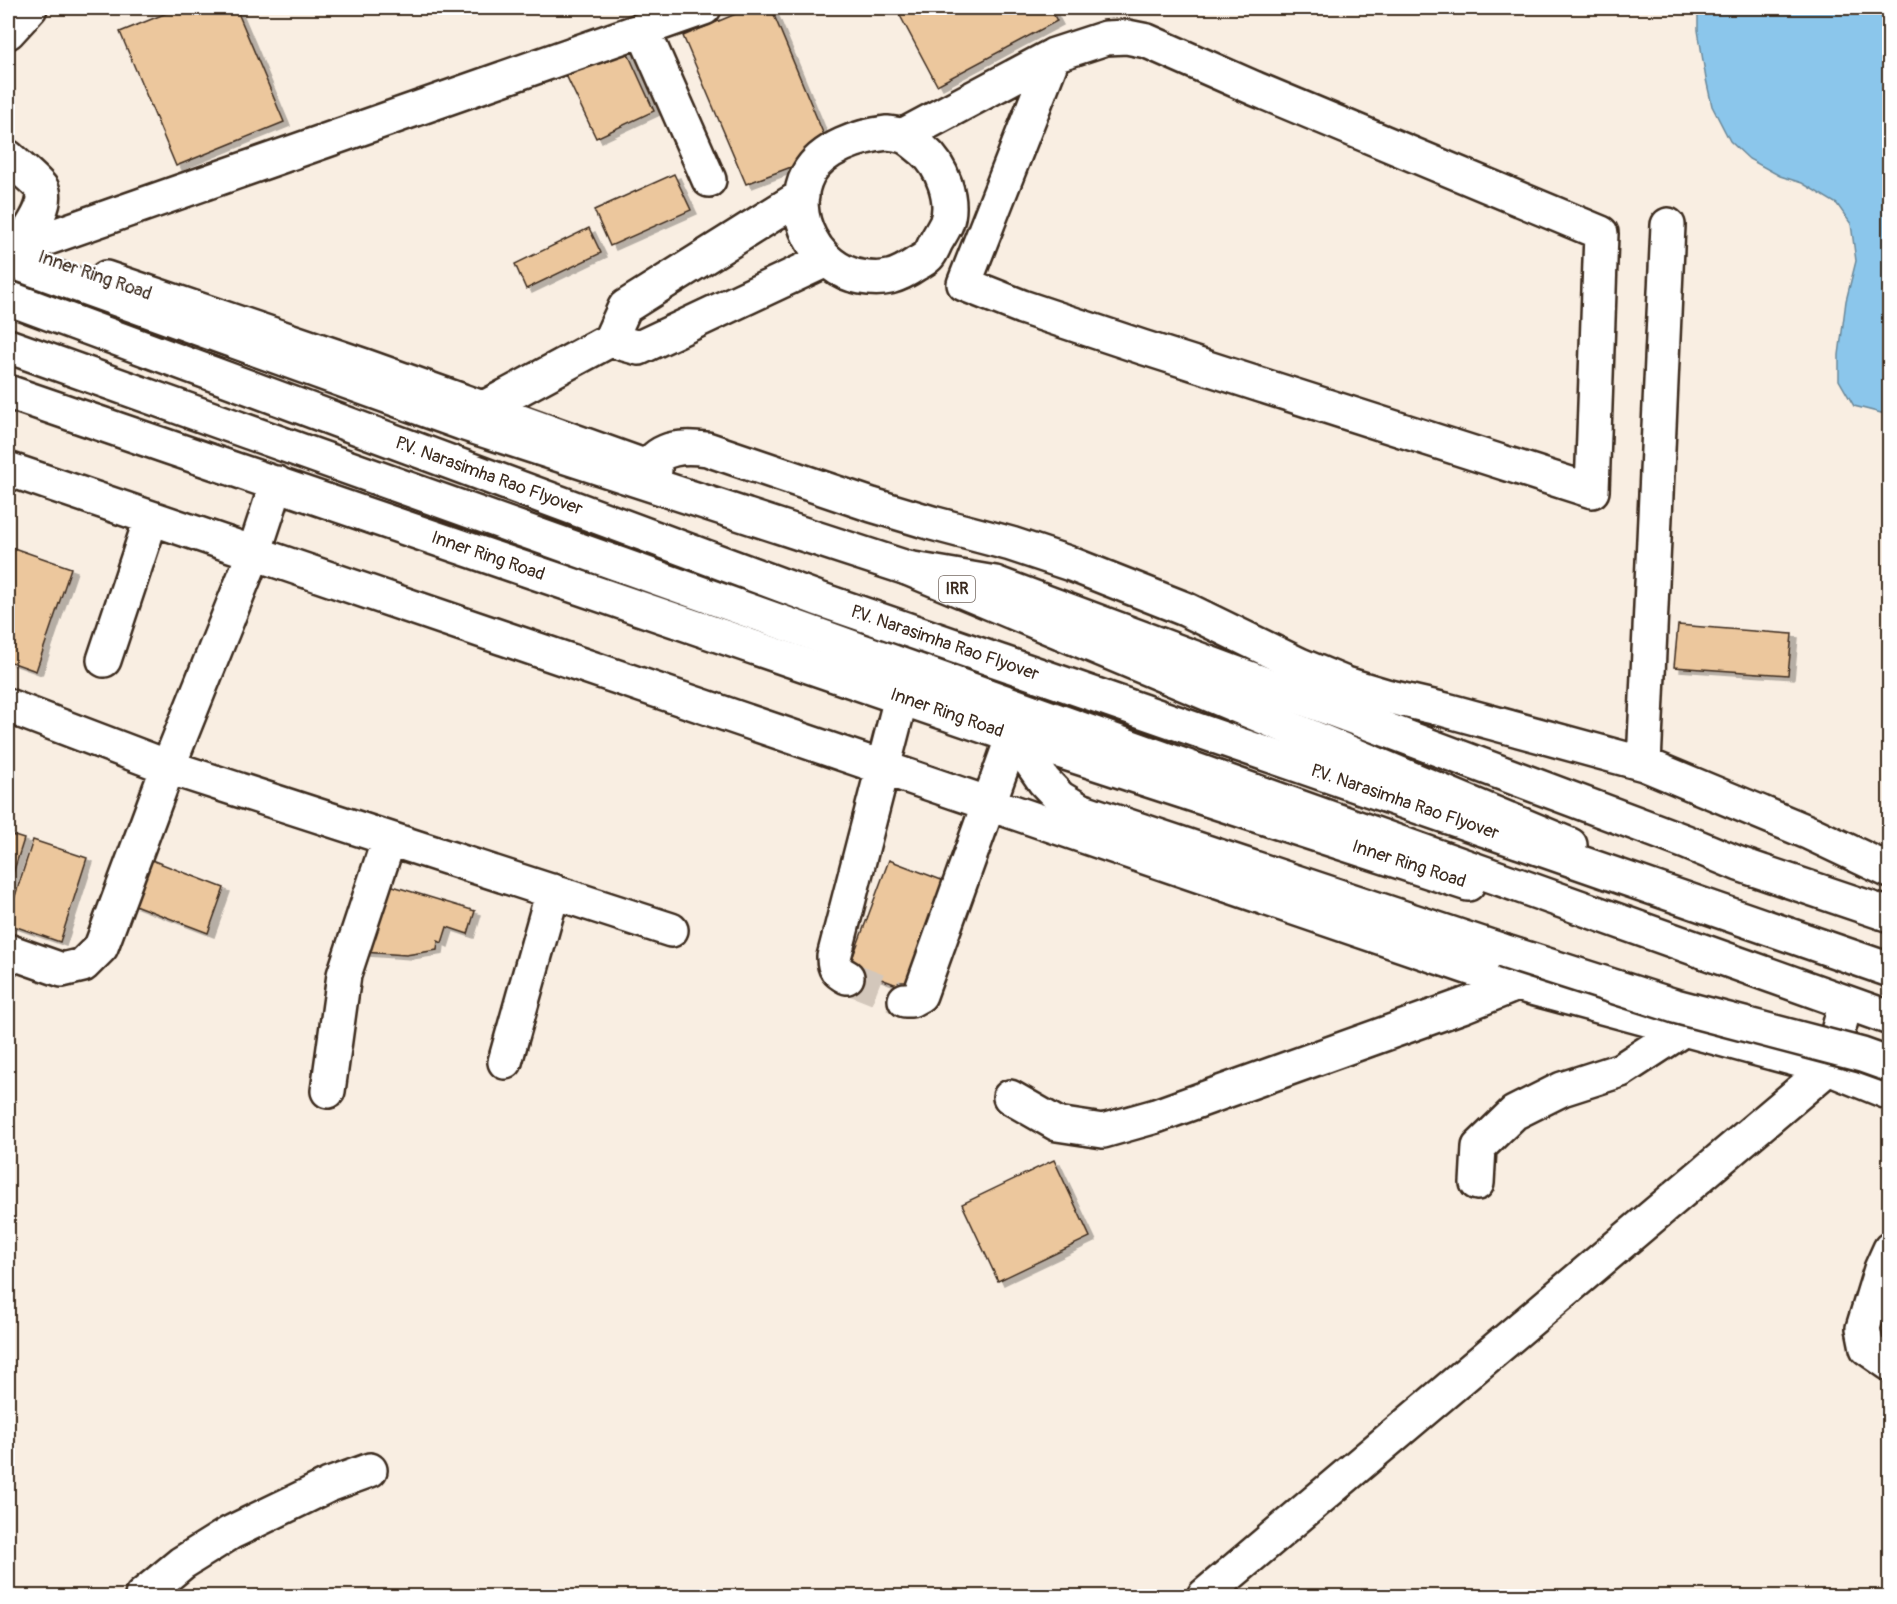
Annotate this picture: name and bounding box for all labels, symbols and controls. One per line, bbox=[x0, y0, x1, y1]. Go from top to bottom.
street label: Inner Ring Road bbox=[35, 245, 155, 305]
street label: P.V. Narasimha Rao Flyover bbox=[392, 431, 586, 521]
street label: Inner Ring Road bbox=[428, 526, 548, 586]
road number: IRR bbox=[939, 576, 975, 602]
street label: P.V. Narasimha Rao Flyover bbox=[848, 600, 1043, 686]
street label: Inner Ring Road bbox=[887, 683, 1007, 743]
street label: P.V. Narasimha Rao Flyover bbox=[1308, 759, 1503, 845]
street label: Inner Ring Road bbox=[1349, 835, 1469, 893]

